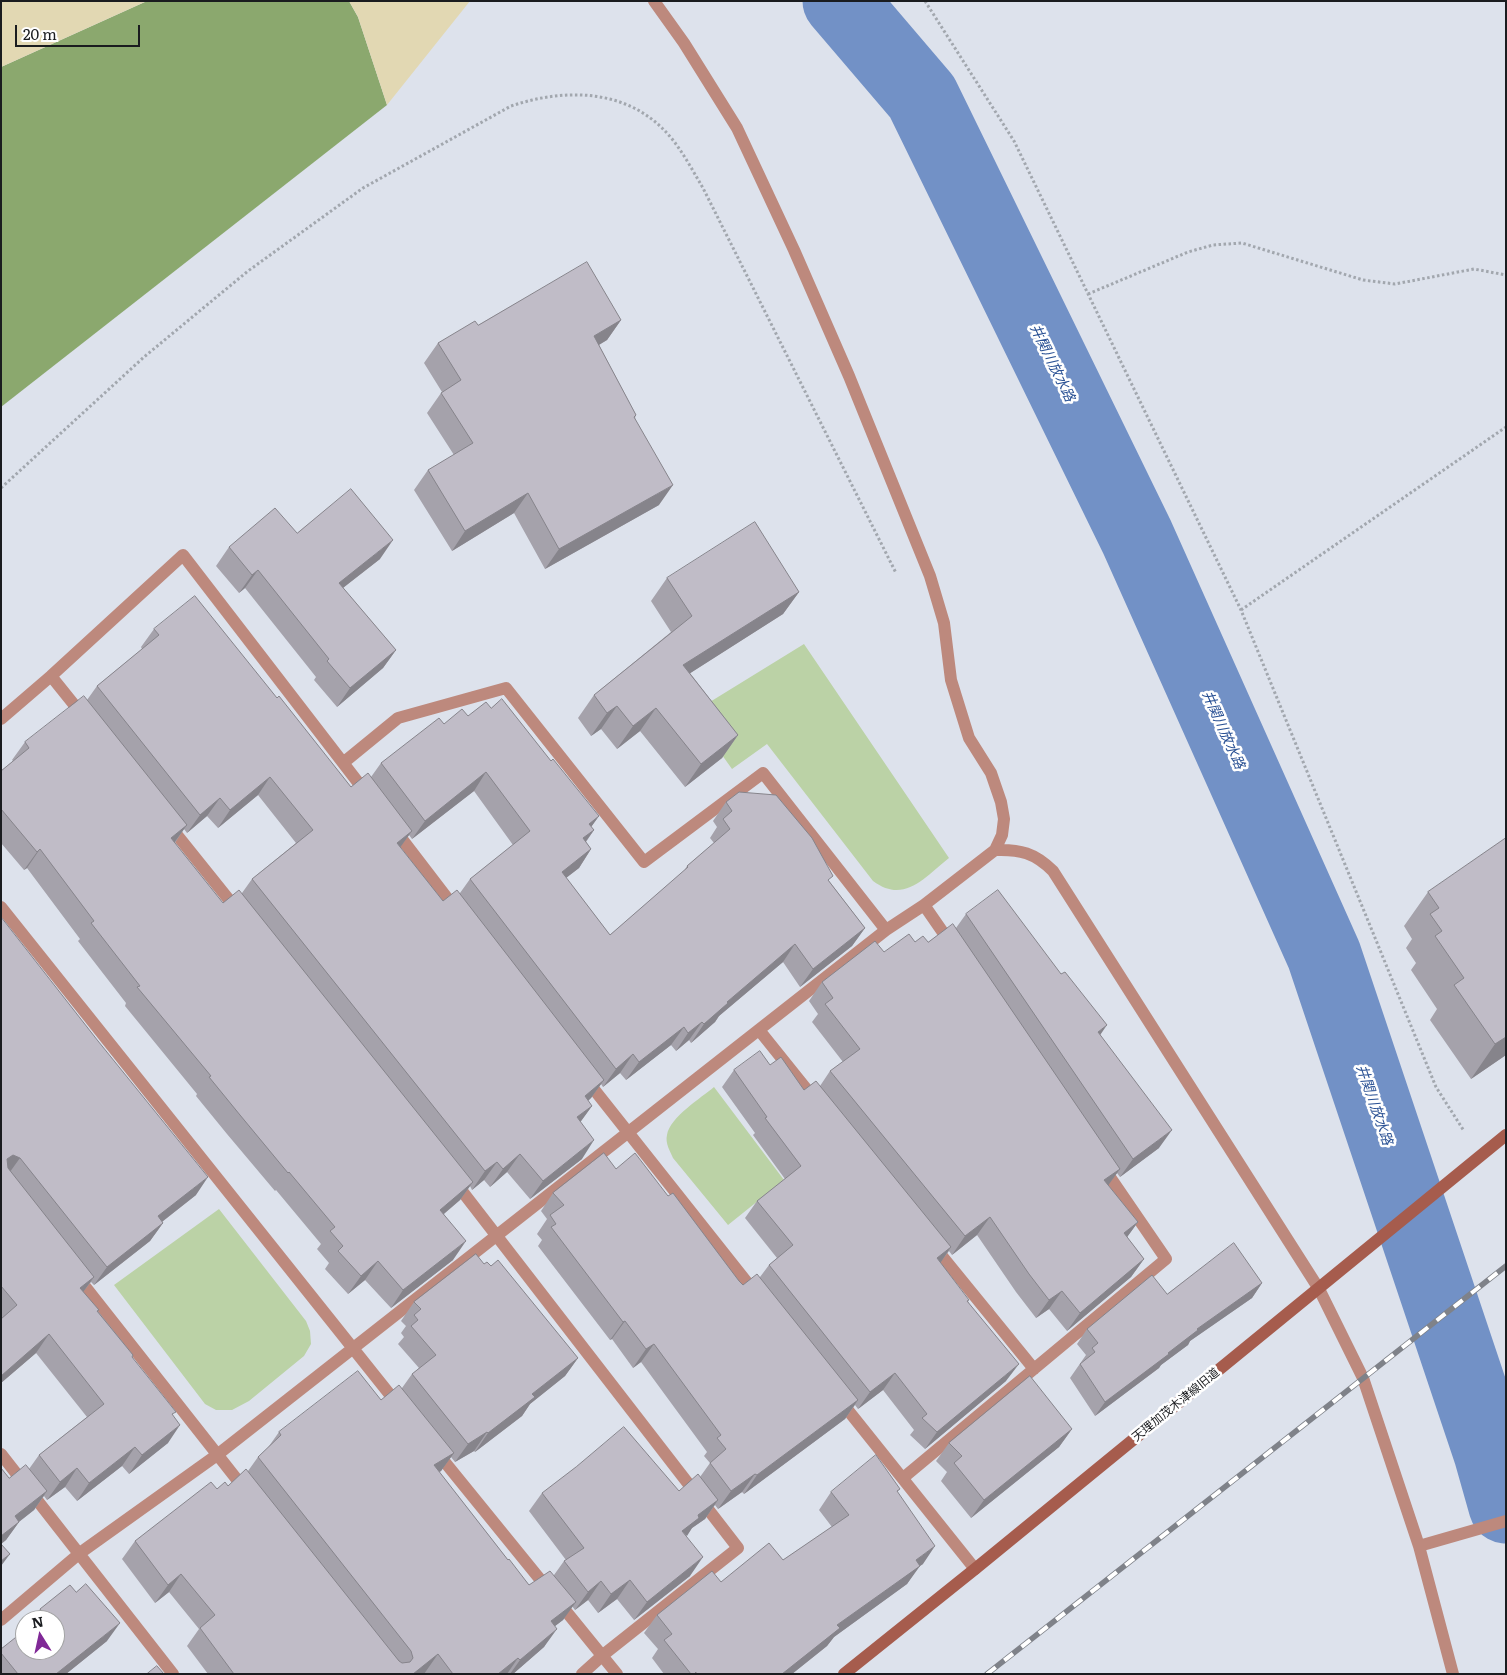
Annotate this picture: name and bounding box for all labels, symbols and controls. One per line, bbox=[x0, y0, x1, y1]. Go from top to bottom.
scale bar bbox=[18, 15, 142, 47]
text: 20 m bbox=[23, 22, 57, 45]
water label: 井関川放水路 bbox=[1026, 322, 1078, 404]
water label: 井関川放水路 bbox=[1198, 688, 1248, 772]
water label: 井関川放水路 bbox=[1352, 1063, 1396, 1147]
street label: 天理加茂木津線旧道 bbox=[1130, 1365, 1222, 1445]
north arrow bbox=[15, 1610, 65, 1660]
text: N bbox=[30, 1610, 45, 1632]

